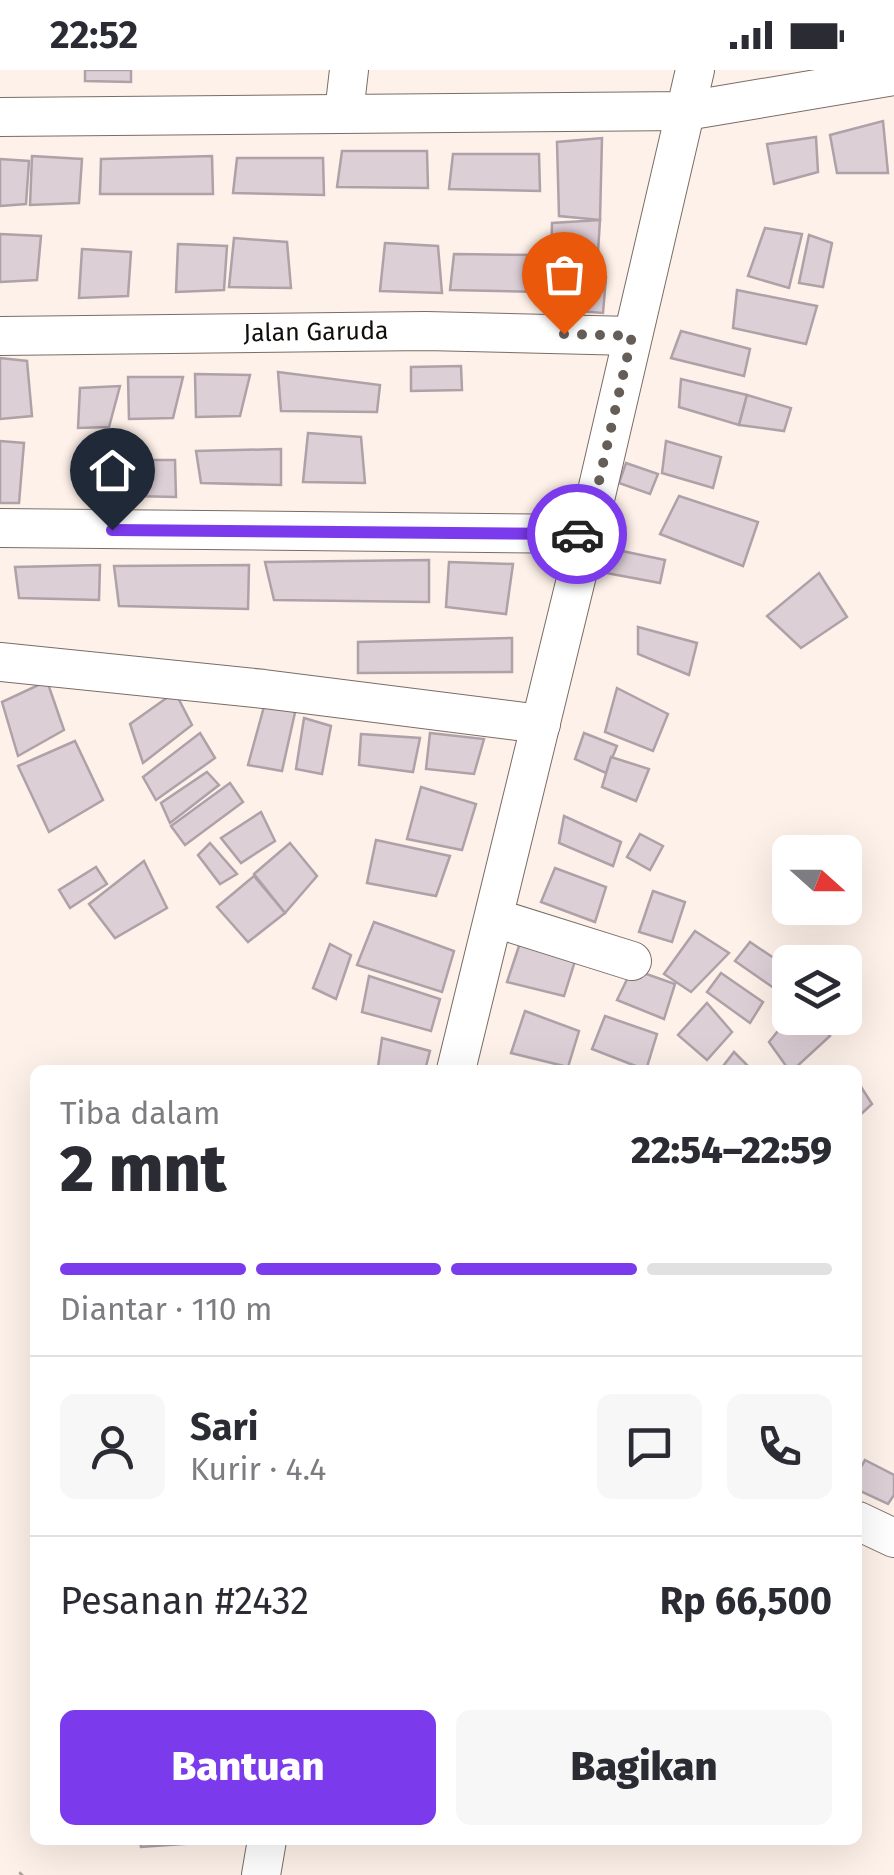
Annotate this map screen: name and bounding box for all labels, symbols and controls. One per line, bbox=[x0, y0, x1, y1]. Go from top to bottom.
text: 22:52 bbox=[50, 12, 138, 58]
pin bbox=[522, 232, 607, 335]
icon: bag bbox=[537, 247, 592, 302]
street label: Jalan Garuda bbox=[243, 316, 389, 348]
pin bbox=[70, 428, 155, 531]
icon: home bbox=[85, 443, 140, 498]
courier bbox=[527, 484, 627, 584]
icon: car bbox=[550, 507, 605, 562]
north arrow bbox=[772, 835, 862, 925]
map controls bbox=[772, 835, 862, 1035]
button: layers bbox=[772, 945, 862, 1035]
text: Tiba dalam bbox=[60, 1094, 220, 1132]
text: 22:54–22:59 bbox=[631, 1127, 832, 1173]
text: 2 mnt bbox=[60, 1130, 226, 1208]
text: Diantar · 110 m bbox=[60, 1290, 273, 1328]
button: person bbox=[60, 1394, 165, 1499]
button: chat bbox=[597, 1394, 702, 1499]
button: phone bbox=[727, 1394, 832, 1499]
text: Sari bbox=[190, 1404, 259, 1450]
text: Kurir · 4.4 bbox=[190, 1450, 326, 1488]
text: Pesanan #2432 bbox=[60, 1578, 309, 1624]
text: Rp 66,500 bbox=[660, 1578, 832, 1624]
button: Bantuan bbox=[60, 1710, 436, 1825]
button: Bagikan bbox=[456, 1710, 832, 1825]

